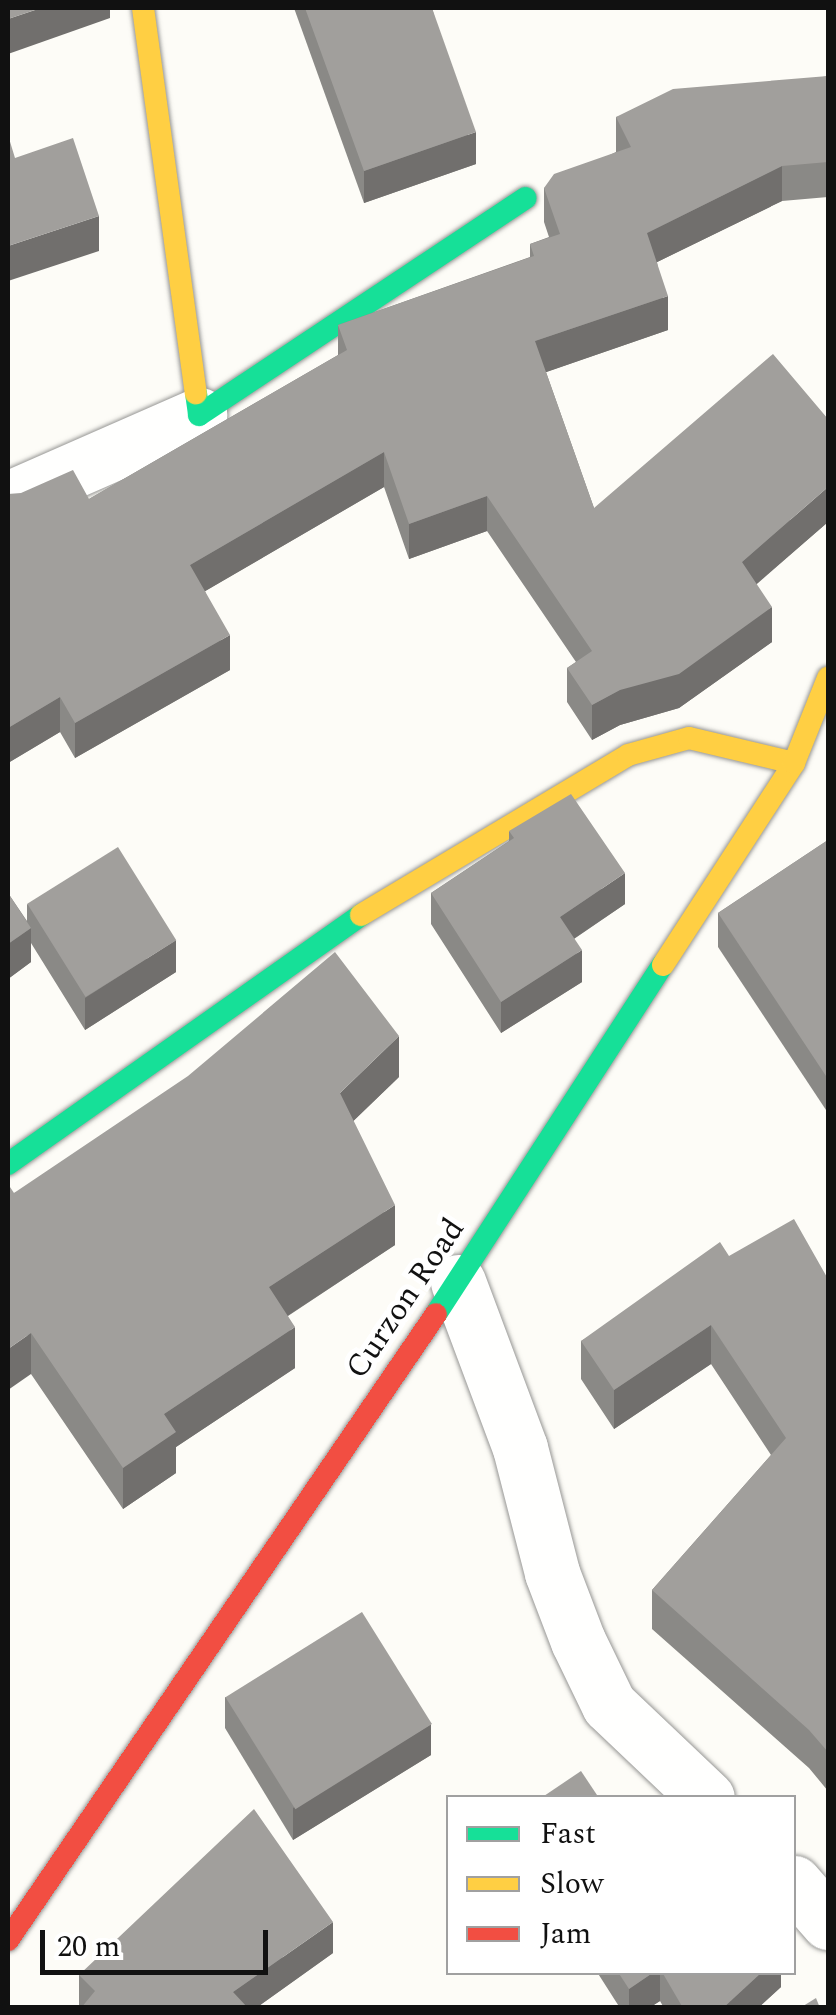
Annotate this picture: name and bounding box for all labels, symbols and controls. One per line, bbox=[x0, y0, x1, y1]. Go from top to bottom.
street label: Curzon Road bbox=[338, 1212, 474, 1386]
legend bbox=[446, 1795, 796, 1975]
text: Fast bbox=[540, 1811, 596, 1857]
text: Slow bbox=[540, 1861, 604, 1907]
scale bar bbox=[45, 1910, 272, 1972]
text: Jam bbox=[540, 1911, 591, 1957]
text: 20 m bbox=[57, 1924, 120, 1970]

